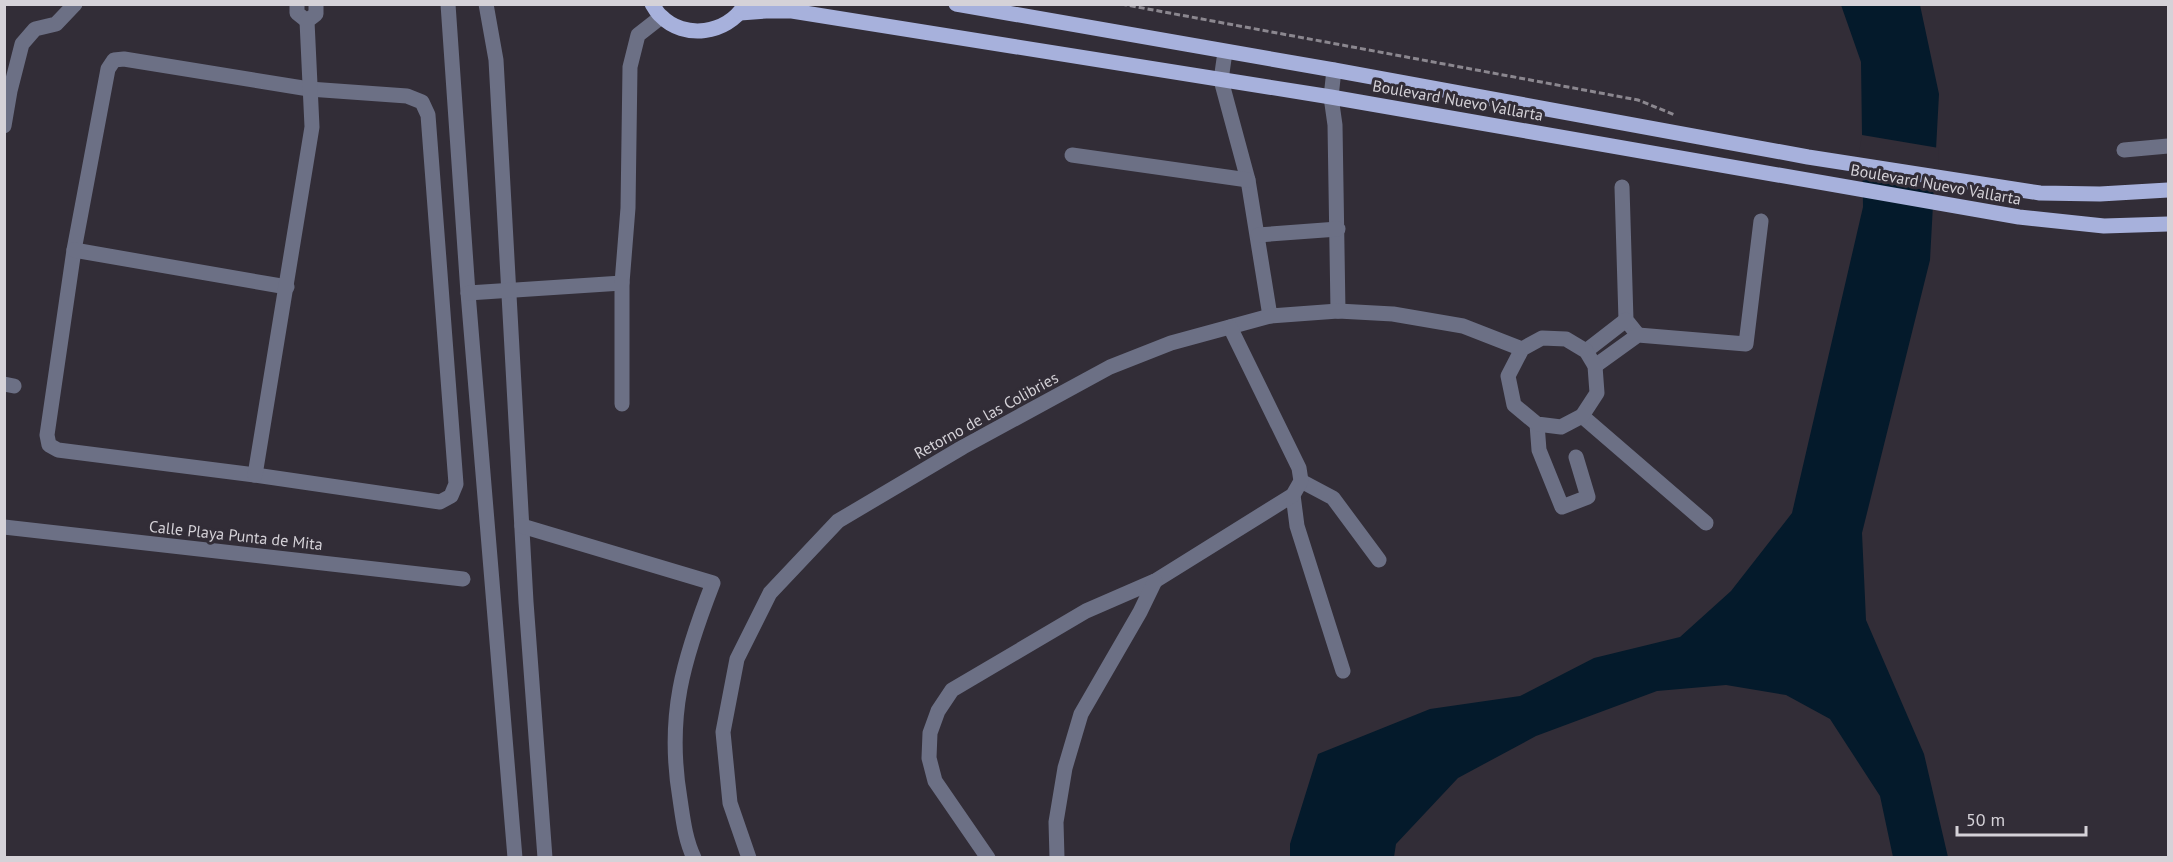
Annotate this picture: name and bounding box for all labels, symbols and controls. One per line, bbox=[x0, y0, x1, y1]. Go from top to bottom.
street label: Boulevard Nuevo Vallarta bbox=[1371, 75, 1545, 125]
street label: Boulevard Nuevo Vallarta bbox=[1849, 159, 2023, 209]
street label: Retorno de las Colibries bbox=[910, 367, 1062, 463]
street label: Calle Playa Punta de Mita bbox=[148, 516, 324, 554]
scale bar bbox=[1957, 799, 2086, 837]
text: 50 m bbox=[1966, 808, 2005, 831]

